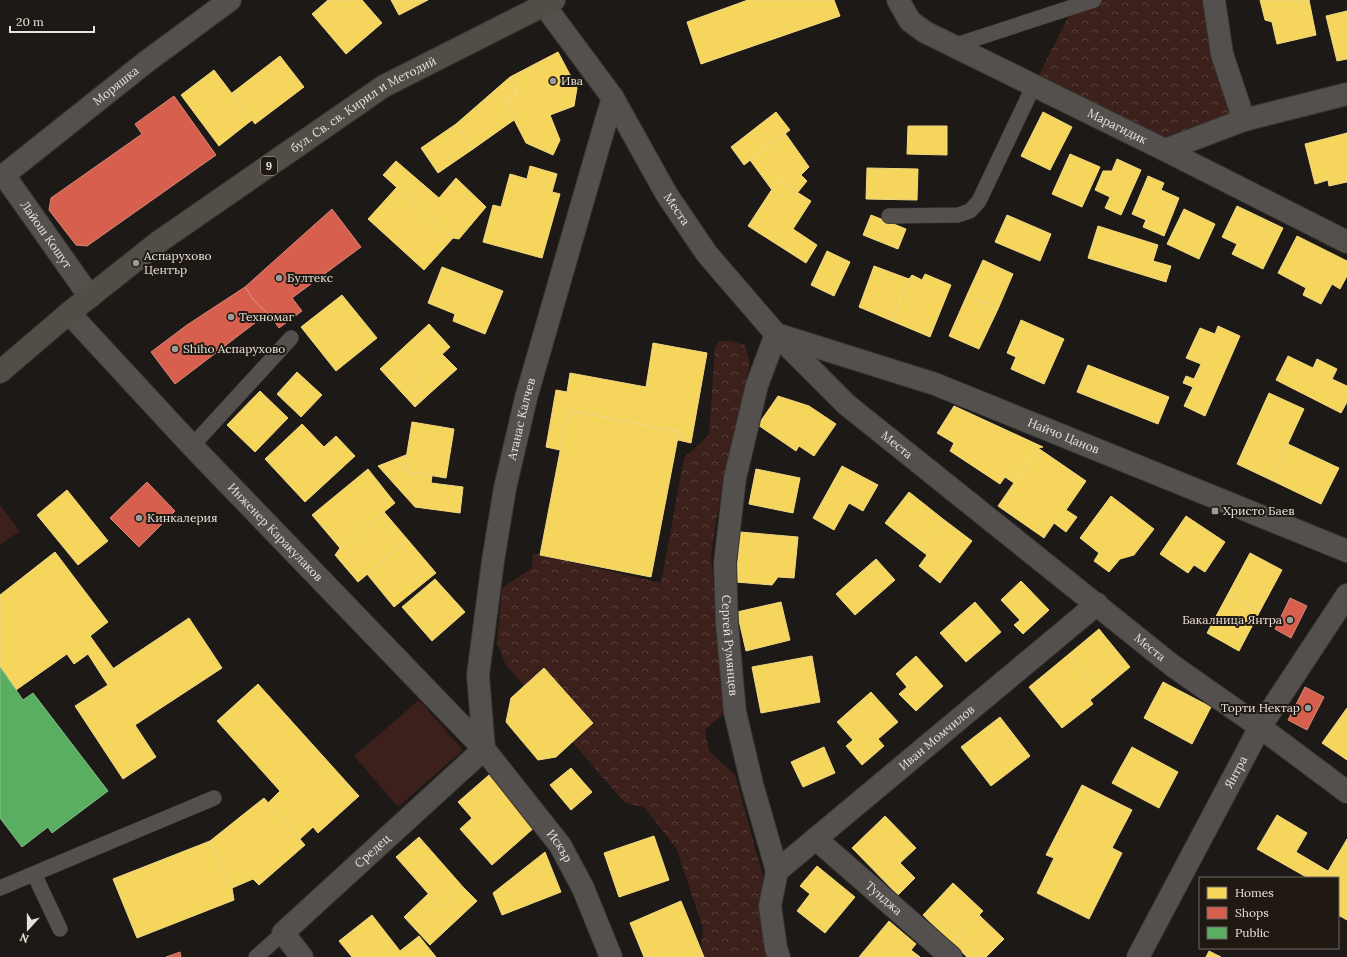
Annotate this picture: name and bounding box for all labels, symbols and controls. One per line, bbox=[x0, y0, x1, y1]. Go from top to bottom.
scale bar bbox=[10, 8, 94, 34]
text: 20 m bbox=[16, 14, 44, 29]
street label: бул. Св. св. Кирил и Методий bbox=[287, 53, 439, 156]
street label: Моряшка bbox=[90, 63, 141, 108]
place label: Ива bbox=[561, 73, 583, 88]
marker: Ива bbox=[548, 76, 558, 86]
street label: Марагидик bbox=[1085, 105, 1150, 147]
road number: 9 bbox=[261, 157, 277, 175]
street label: Места bbox=[661, 190, 693, 228]
street label: Лайош Кошут bbox=[17, 198, 76, 271]
place label: Аспарухово Център bbox=[143, 248, 212, 277]
marker: Аспарухово Център bbox=[131, 258, 141, 268]
place label: Бултекс bbox=[287, 270, 333, 285]
marker: Бултекс bbox=[274, 273, 284, 283]
place label: Техномаг bbox=[239, 309, 294, 324]
marker: Техномаг bbox=[226, 312, 236, 322]
place label: Shiho Аспарухово bbox=[183, 341, 285, 356]
marker: Shiho Аспарухово bbox=[170, 344, 180, 354]
street label: Атанас Калчев bbox=[504, 376, 538, 462]
street label: Найчо Цанов bbox=[1026, 414, 1102, 457]
street label: Места bbox=[878, 427, 916, 462]
street label: Инженер Каракулаков bbox=[225, 480, 326, 584]
place label: Христо Баев bbox=[1223, 503, 1294, 518]
marker: Христо Баев bbox=[1210, 506, 1220, 516]
place label: Кинкалерия bbox=[147, 510, 218, 525]
marker: Кинкалерия bbox=[134, 513, 144, 523]
street label: Сергей Румянцев bbox=[719, 595, 741, 696]
place label: Бакалница Янтра bbox=[1182, 612, 1282, 627]
marker: Бакалница Янтра bbox=[1285, 615, 1295, 625]
street label: Места bbox=[1131, 630, 1169, 664]
place label: Торти Нектар bbox=[1221, 700, 1300, 715]
street label: Иван Момчилов bbox=[895, 701, 977, 773]
marker: Торти Нектар bbox=[1303, 703, 1313, 713]
street label: Янтра bbox=[1221, 753, 1250, 791]
street label: Искър bbox=[544, 826, 576, 865]
street label: Средец bbox=[351, 830, 394, 871]
legend bbox=[1199, 877, 1339, 949]
street label: Тунджа bbox=[863, 878, 906, 918]
text: Homes bbox=[1235, 885, 1274, 900]
text: Shops bbox=[1235, 905, 1269, 920]
north arrow bbox=[8, 909, 48, 949]
text: Public bbox=[1235, 925, 1269, 940]
text: N bbox=[17, 930, 31, 946]

